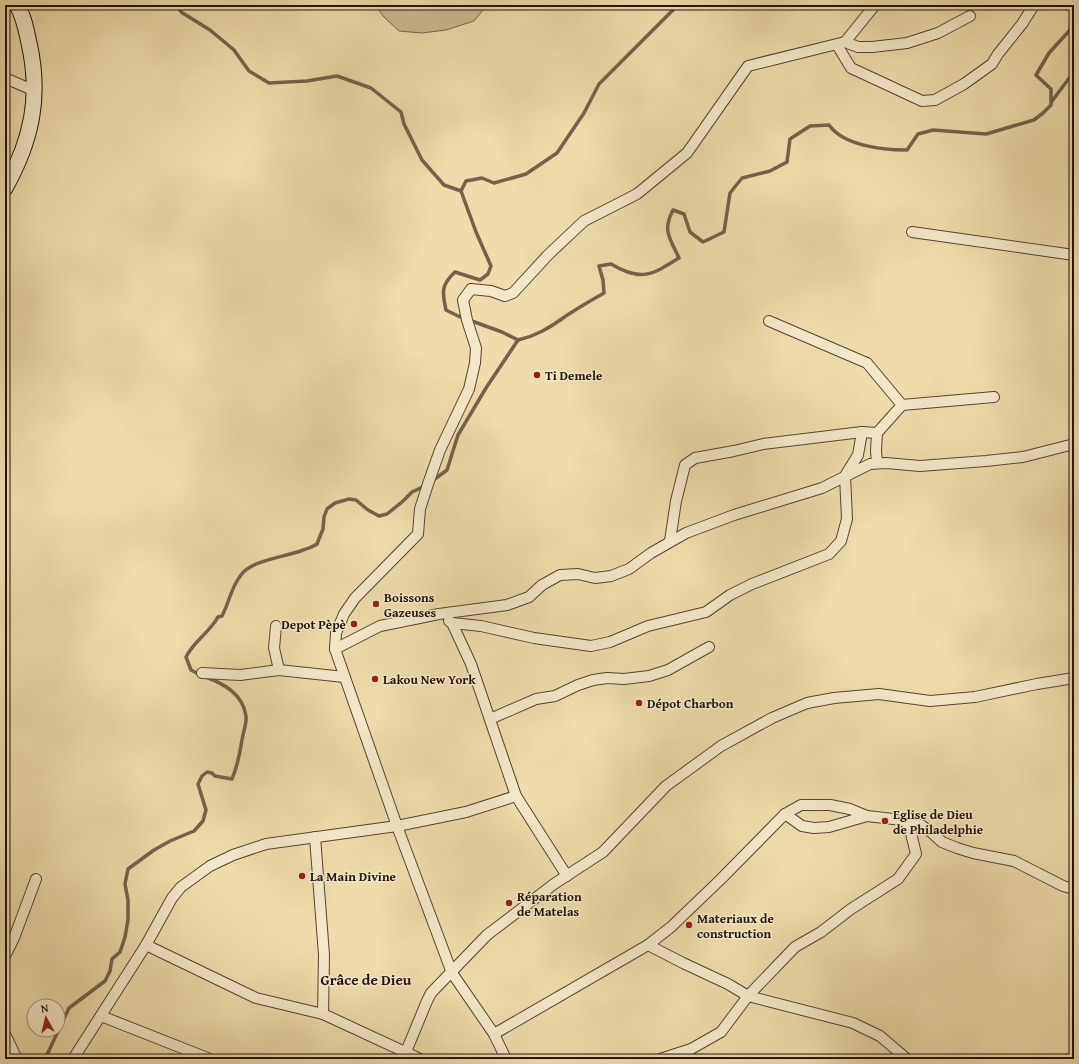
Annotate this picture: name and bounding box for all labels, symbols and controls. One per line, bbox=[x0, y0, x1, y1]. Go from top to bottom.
place label: Ti Demele bbox=[545, 366, 602, 385]
marker: Ti Demele bbox=[532, 370, 542, 380]
place label: Boissons Gazeuses bbox=[384, 588, 437, 622]
marker: Boissons Gazeuses bbox=[371, 599, 381, 609]
place label: Depot Pèpè bbox=[281, 615, 346, 634]
marker: Depot Pèpè bbox=[349, 619, 359, 629]
place label: Lakou New York bbox=[383, 670, 476, 689]
marker: Lakou New York bbox=[370, 674, 380, 684]
place label: Dépot Charbon bbox=[647, 694, 734, 713]
marker: Dépot Charbon bbox=[634, 698, 644, 708]
place label: Eglise de Dieu de Philadelphie bbox=[893, 805, 983, 839]
marker: Eglise de Dieu de Philadelphie bbox=[880, 816, 890, 826]
place label: La Main Divine bbox=[310, 867, 396, 886]
marker: La Main Divine bbox=[297, 871, 307, 881]
place label: Réparation de Matelas bbox=[517, 887, 582, 921]
marker: Réparation de Matelas bbox=[504, 898, 514, 908]
place label: Materiaux de construction bbox=[697, 909, 774, 943]
marker: Materiaux de construction bbox=[684, 920, 694, 930]
district label: Grâce de Dieu bbox=[321, 969, 412, 990]
north arrow bbox=[26, 998, 66, 1038]
text: N bbox=[40, 1000, 50, 1017]

